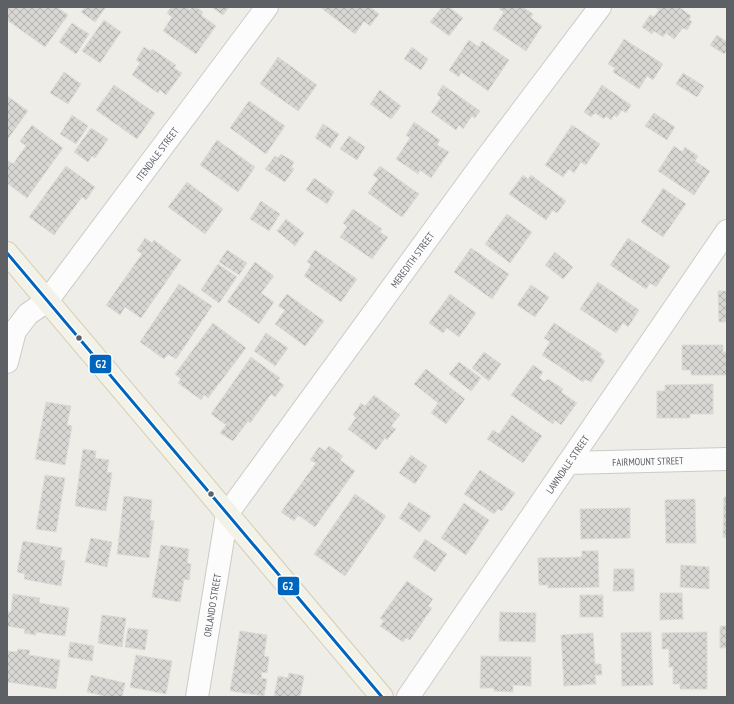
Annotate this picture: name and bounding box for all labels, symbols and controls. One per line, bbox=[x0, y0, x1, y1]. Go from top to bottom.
street label: ITENDALE STREET bbox=[133, 125, 182, 184]
street label: MEREDITH STREET bbox=[388, 229, 438, 291]
unlabelled marker bbox=[74, 333, 84, 343]
line badge: G2 bbox=[89, 354, 112, 374]
text: G2 bbox=[96, 357, 106, 371]
street label: LAWNDALE STREET bbox=[543, 432, 593, 496]
street label: FAIRMOUNT STREET bbox=[612, 454, 684, 469]
unlabelled marker bbox=[206, 489, 216, 499]
street label: ORLANDO STREET bbox=[201, 572, 224, 638]
line badge: G2 bbox=[277, 576, 300, 596]
text: G2 bbox=[283, 579, 293, 593]

